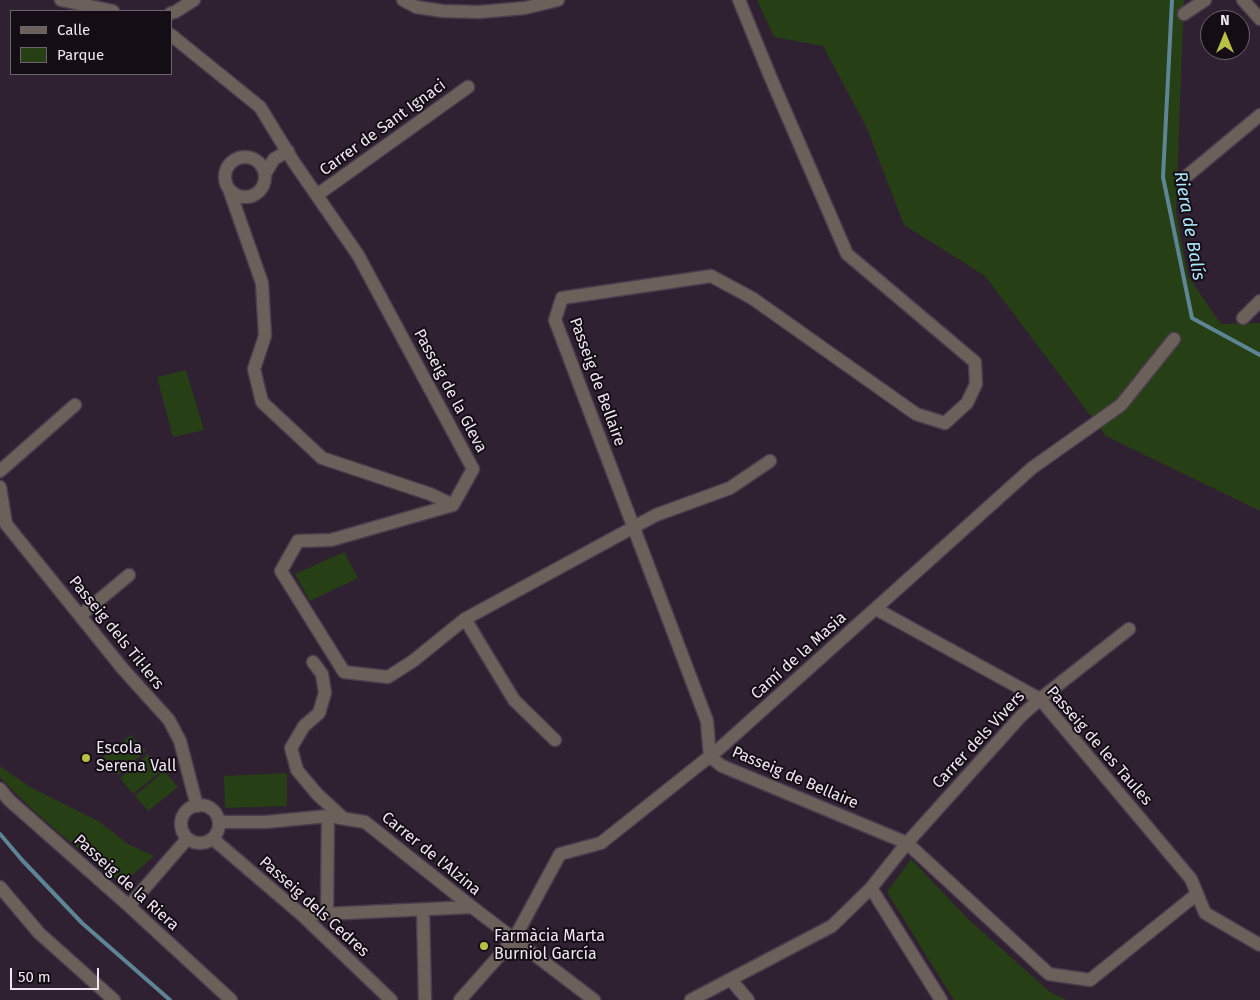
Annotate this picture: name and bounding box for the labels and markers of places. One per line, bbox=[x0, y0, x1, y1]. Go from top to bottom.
place label: Escola Serena Vall bbox=[96, 739, 176, 777]
marker: Escola Serena Vall bbox=[80, 752, 92, 764]
place label: Farmàcia Marta Burniol García bbox=[494, 927, 605, 965]
marker: Farmàcia Marta Burniol García bbox=[478, 940, 490, 952]

